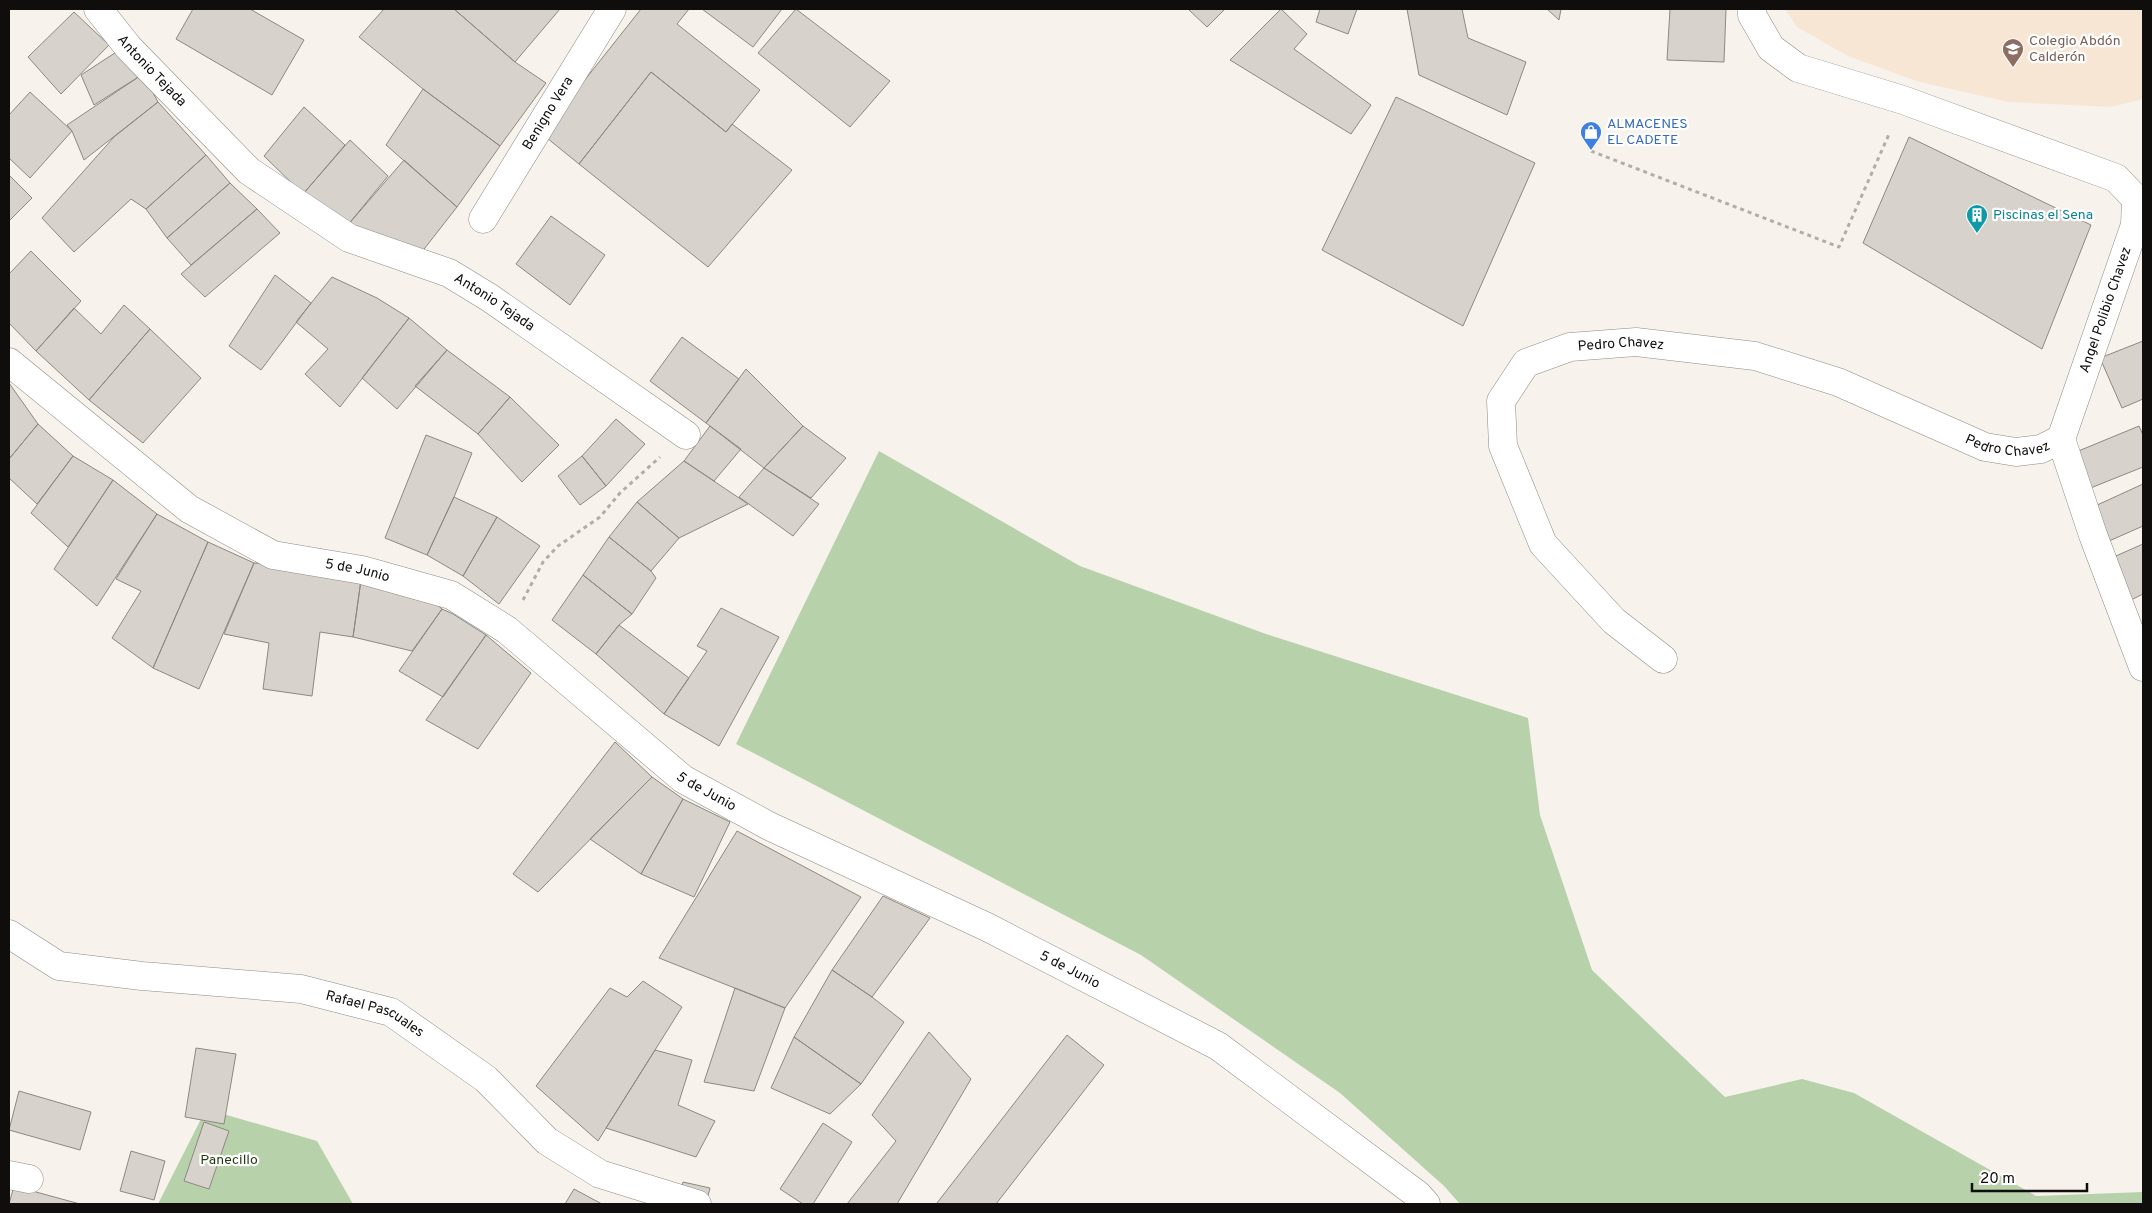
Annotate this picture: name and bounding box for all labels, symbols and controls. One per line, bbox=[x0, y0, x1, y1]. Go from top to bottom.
street label: Antonio Tejada bbox=[113, 32, 190, 110]
place label: Colegio Abdón Calderón bbox=[2029, 33, 2121, 66]
school or university icon: Colegio Abdón Calderón bbox=[2001, 37, 2025, 68]
street label: Benigno Vera bbox=[519, 73, 577, 153]
place label: ALMACENES EL CADETE bbox=[1607, 116, 1688, 149]
shop icon: ALMACENES EL CADETE bbox=[1579, 120, 1603, 151]
building icon: Piscinas el Sena bbox=[1965, 203, 1989, 234]
place label: Piscinas el Sena bbox=[1993, 207, 2093, 224]
street label: Angel Polibio Chavez bbox=[2076, 245, 2136, 375]
street label: Antonio Tejada bbox=[451, 270, 538, 335]
street label: Pedro Chavez bbox=[1577, 333, 1665, 355]
street label: Pedro Chavez bbox=[1962, 431, 2053, 461]
street label: 5 de Junio bbox=[324, 555, 392, 586]
street label: 5 de Junio bbox=[673, 768, 739, 815]
street label: 5 de Junio bbox=[1037, 947, 1103, 992]
street label: Rafael Pascuales bbox=[324, 987, 427, 1041]
park label: Panecillo bbox=[200, 1152, 258, 1169]
scale bar bbox=[1972, 1160, 2087, 1192]
text: 20 m bbox=[1980, 1170, 2015, 1189]

